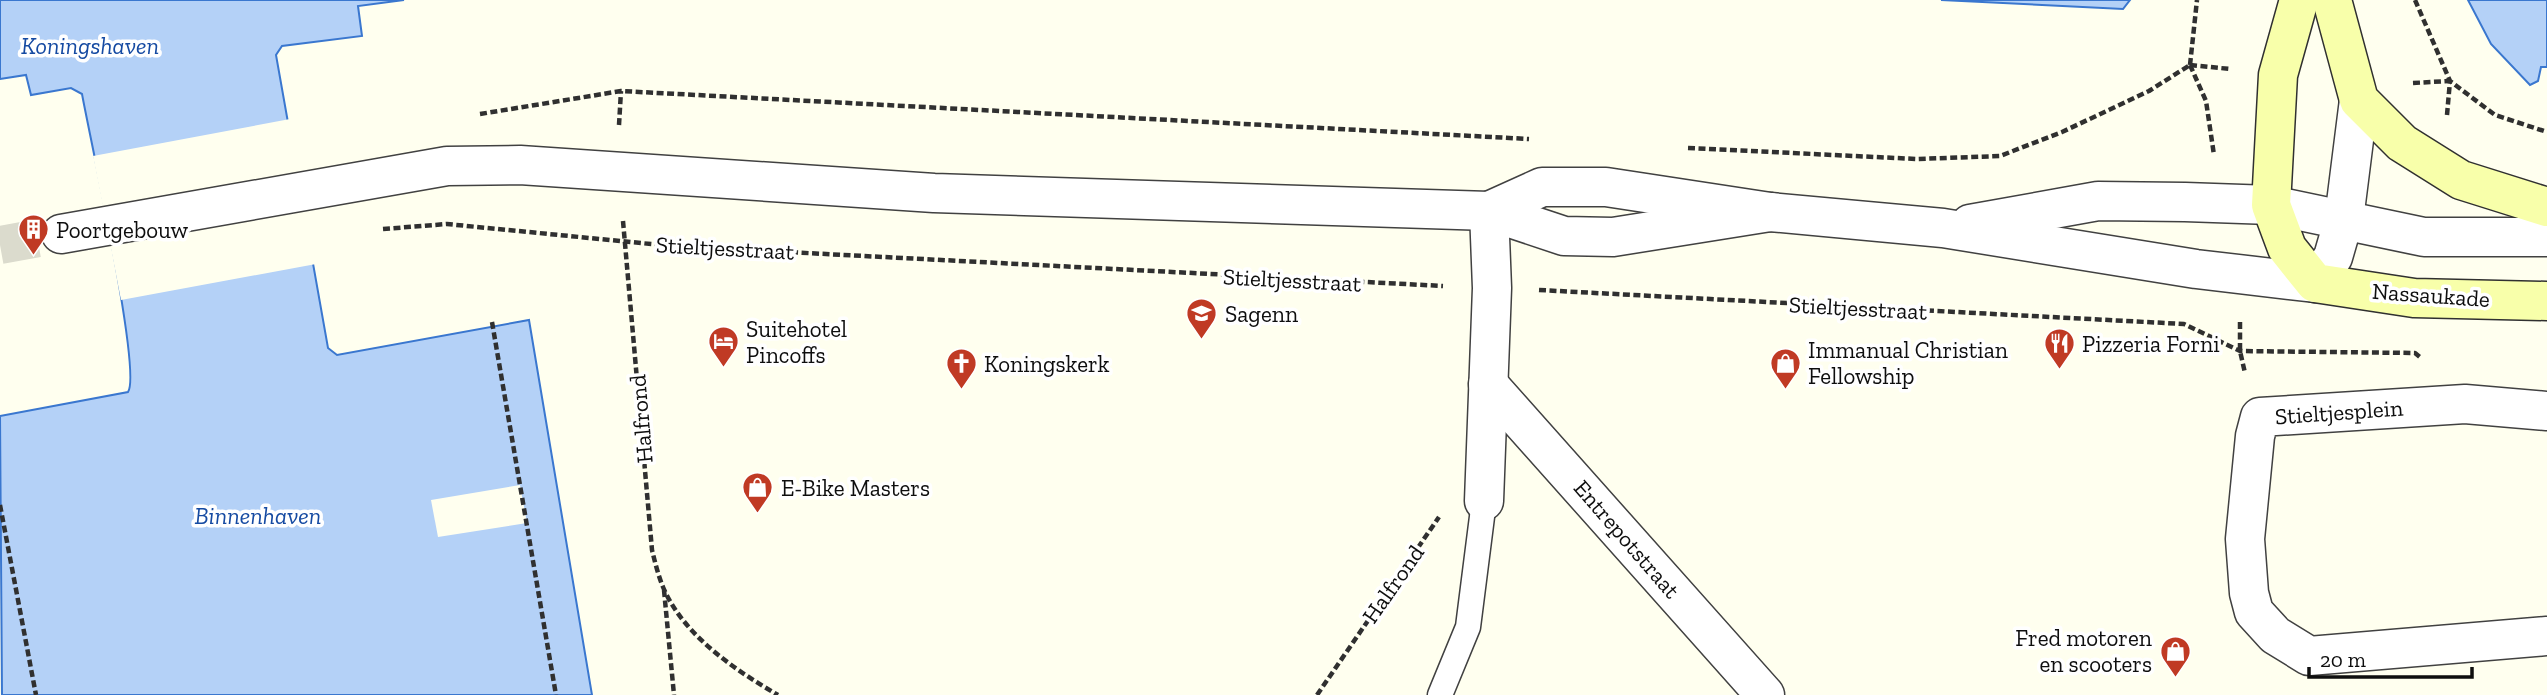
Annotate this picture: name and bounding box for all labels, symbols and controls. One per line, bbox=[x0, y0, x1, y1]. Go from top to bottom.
water label: Koningshaven bbox=[21, 31, 159, 60]
building icon: Poortgebouw bbox=[16, 213, 50, 257]
place label: Poortgebouw bbox=[56, 216, 189, 244]
street label: Stieltjesstraat bbox=[655, 230, 795, 266]
street label: Stieltjesstraat bbox=[1222, 262, 1362, 298]
street label: Nassaukade bbox=[2371, 277, 2491, 313]
street label: Stieltjesstraat bbox=[1788, 290, 1928, 326]
school or university icon: Sagenn bbox=[1185, 297, 1219, 341]
place label: Sagenn bbox=[1225, 300, 1298, 328]
place label: Suitehotel Pincoffs bbox=[746, 315, 847, 369]
hotel icon: Suitehotel Pincoffs bbox=[706, 325, 740, 369]
restaurant icon: Pizzeria Forni bbox=[2042, 327, 2076, 371]
place label: Pizzeria Forni bbox=[2082, 330, 2220, 358]
place label: Immanual Christian Fellowship bbox=[1808, 336, 2008, 390]
shop icon: Immanual Christian Fellowship bbox=[1768, 346, 1802, 390]
church icon: Koningskerk bbox=[944, 347, 978, 391]
place label: Koningskerk bbox=[984, 350, 1109, 378]
street label: Halfrond bbox=[623, 373, 659, 465]
street label: Stieltjesplein bbox=[2274, 394, 2404, 430]
shop icon: E-Bike Masters bbox=[741, 471, 775, 515]
place label: E-Bike Masters bbox=[781, 474, 930, 502]
street label: Entrepotstraat bbox=[1568, 474, 1686, 604]
water label: Binnenhaven bbox=[195, 501, 321, 530]
street label: Halfrond bbox=[1356, 539, 1430, 628]
place label: Fred motoren en scooters bbox=[2015, 624, 2152, 678]
shop icon: Fred motoren en scooters bbox=[2158, 634, 2192, 678]
scale bar bbox=[2309, 636, 2472, 680]
text: 20 m bbox=[2320, 647, 2366, 672]

